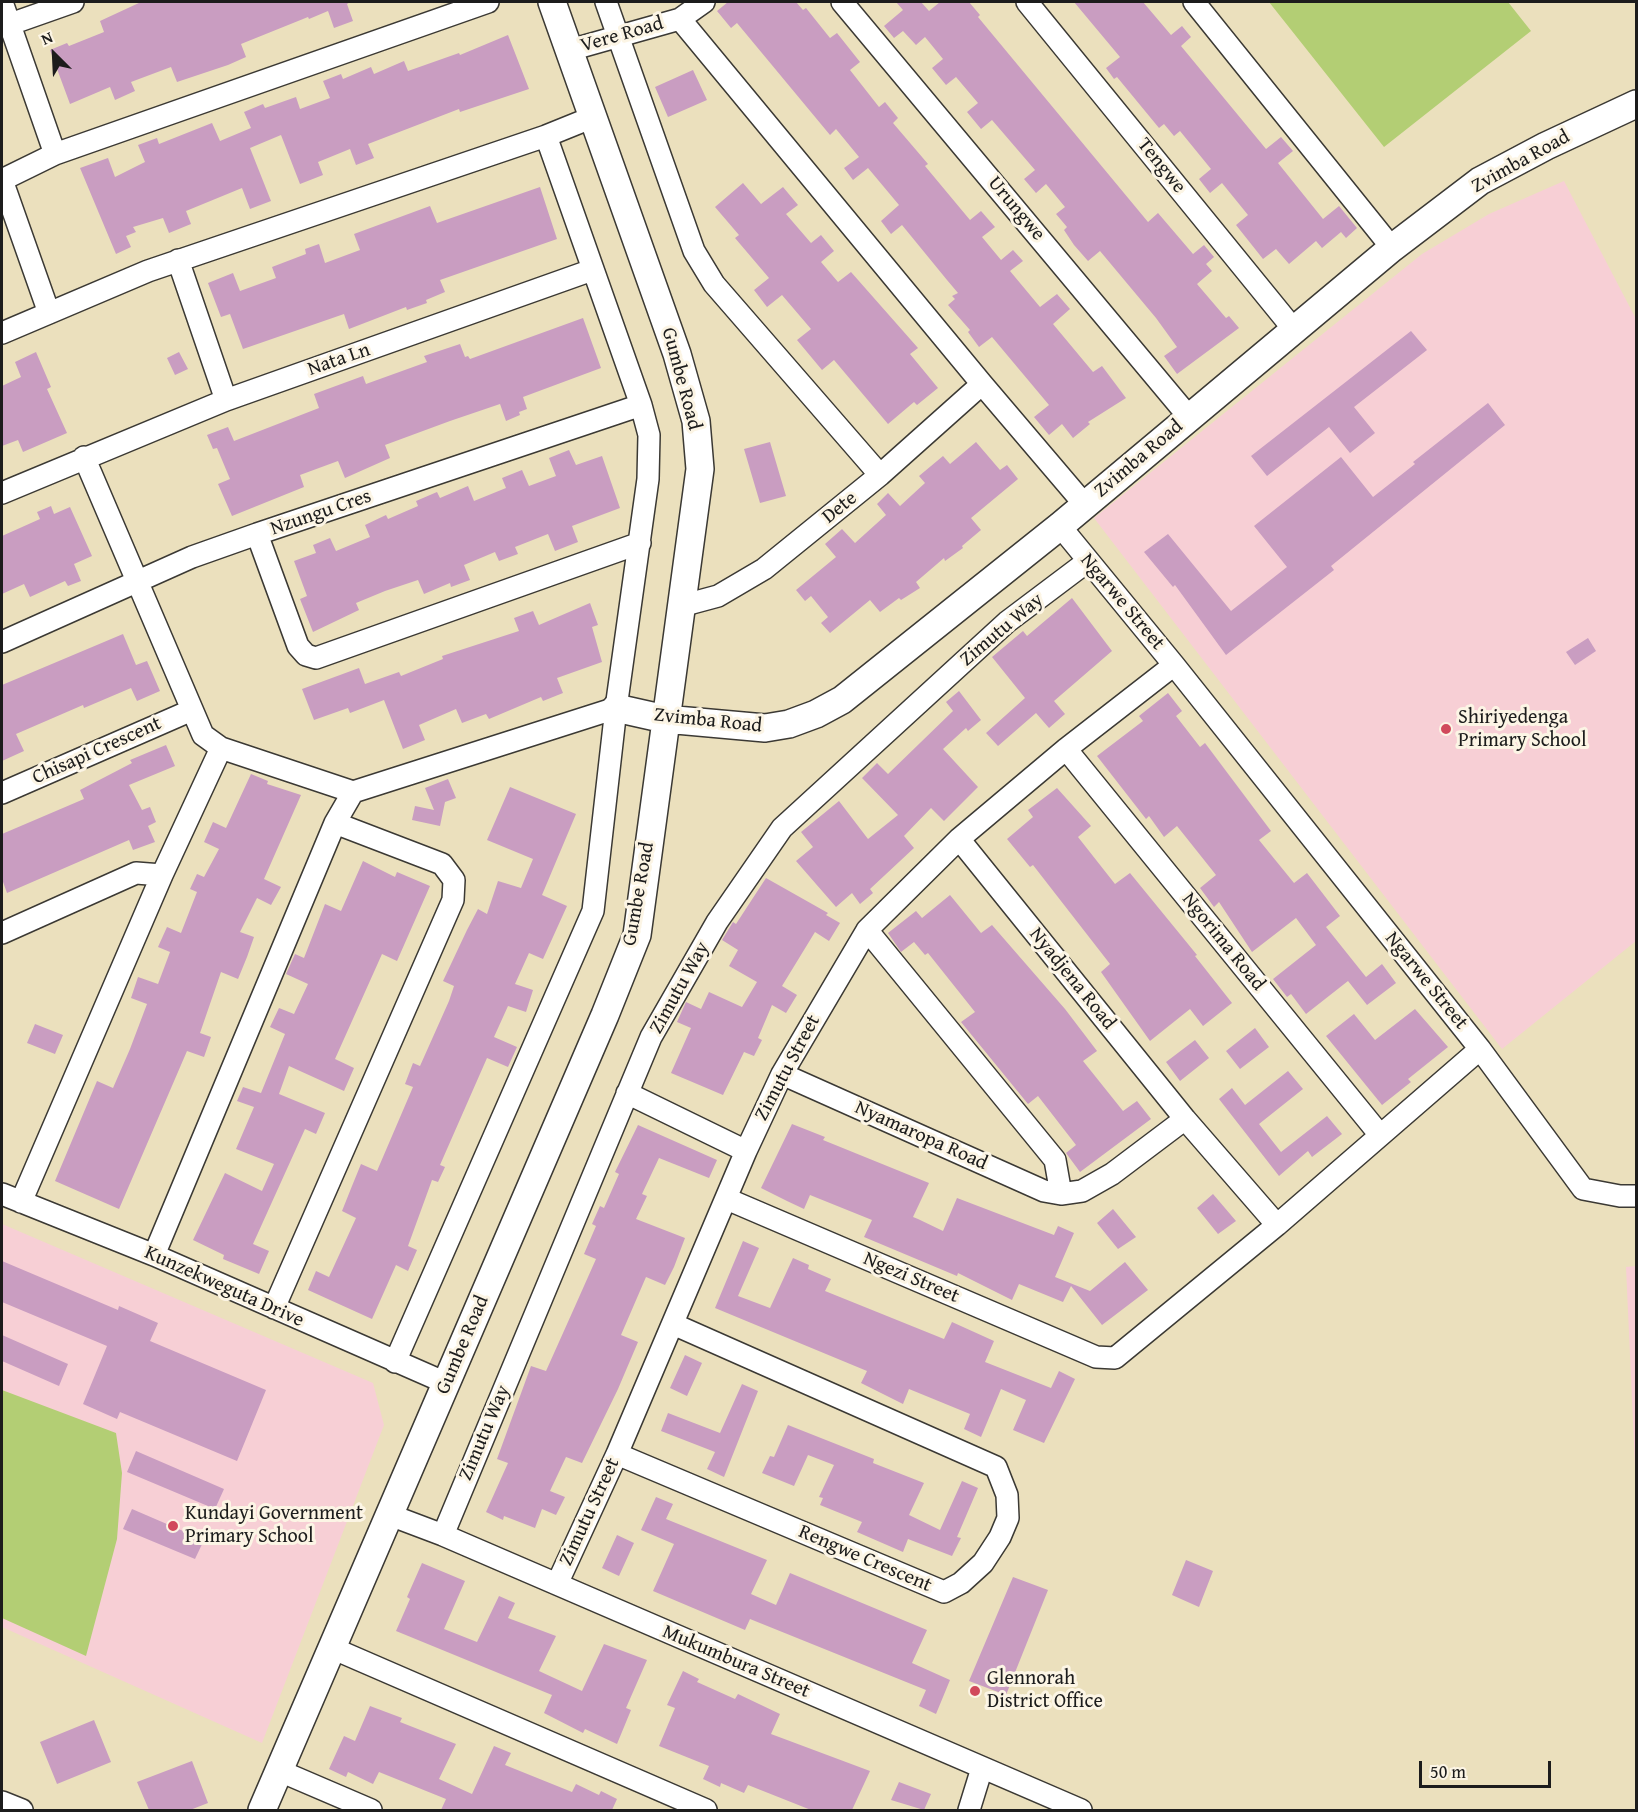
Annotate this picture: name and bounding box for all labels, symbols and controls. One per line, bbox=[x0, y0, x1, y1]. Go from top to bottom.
street label: Vere Road bbox=[578, 12, 666, 58]
north arrow bbox=[24, 24, 84, 84]
text: N bbox=[37, 24, 56, 51]
street label: Zvimba Road bbox=[1468, 125, 1574, 199]
street label: Tengwe bbox=[1131, 134, 1191, 198]
street label: Urungwe bbox=[982, 172, 1050, 246]
street label: Gumbe Road bbox=[656, 325, 706, 433]
street label: Nata Ln bbox=[305, 338, 373, 382]
street label: Zvimba Road bbox=[1090, 415, 1188, 503]
street label: Nzungu Cres bbox=[267, 485, 375, 541]
street label: Dete bbox=[818, 487, 862, 529]
street label: Ngarwe Street bbox=[1075, 549, 1169, 655]
street label: Zimutu Way bbox=[955, 588, 1049, 672]
street label: Zvimba Road bbox=[653, 703, 763, 739]
place label: Shiriyedenga Primary School bbox=[1458, 706, 1587, 753]
street label: Chisapi Crescent bbox=[29, 712, 165, 790]
marker: Shiriyedenga Primary School bbox=[1439, 722, 1453, 736]
street label: Gumbe Road bbox=[618, 840, 660, 948]
street label: Ngorima Road bbox=[1176, 888, 1270, 996]
street label: Nyadjena Road bbox=[1023, 923, 1121, 1035]
street label: Ngarwe Street bbox=[1379, 927, 1473, 1035]
street label: Zimutu Way bbox=[645, 938, 715, 1038]
street label: Zimutu Street bbox=[750, 1011, 826, 1125]
street label: Nyamaropa Road bbox=[851, 1096, 991, 1176]
street label: Kunzekweguta Drive bbox=[141, 1241, 307, 1333]
street label: Ngezi Street bbox=[859, 1247, 963, 1309]
street label: Gumbe Road bbox=[431, 1292, 495, 1398]
street label: Zimutu Way bbox=[454, 1382, 516, 1484]
street label: Zimutu Street bbox=[555, 1454, 625, 1570]
place label: Kundayi Government Primary School bbox=[185, 1502, 363, 1549]
marker: Kundayi Government Primary School bbox=[166, 1519, 180, 1533]
street label: Rengwe Crescent bbox=[795, 1520, 935, 1598]
street label: Mukumbura Street bbox=[658, 1620, 814, 1704]
place label: Glennorah District Office bbox=[987, 1667, 1103, 1714]
marker: Glennorah District Office bbox=[968, 1684, 982, 1698]
scale bar bbox=[1422, 1749, 1554, 1787]
text: 50 m bbox=[1430, 1758, 1466, 1785]

